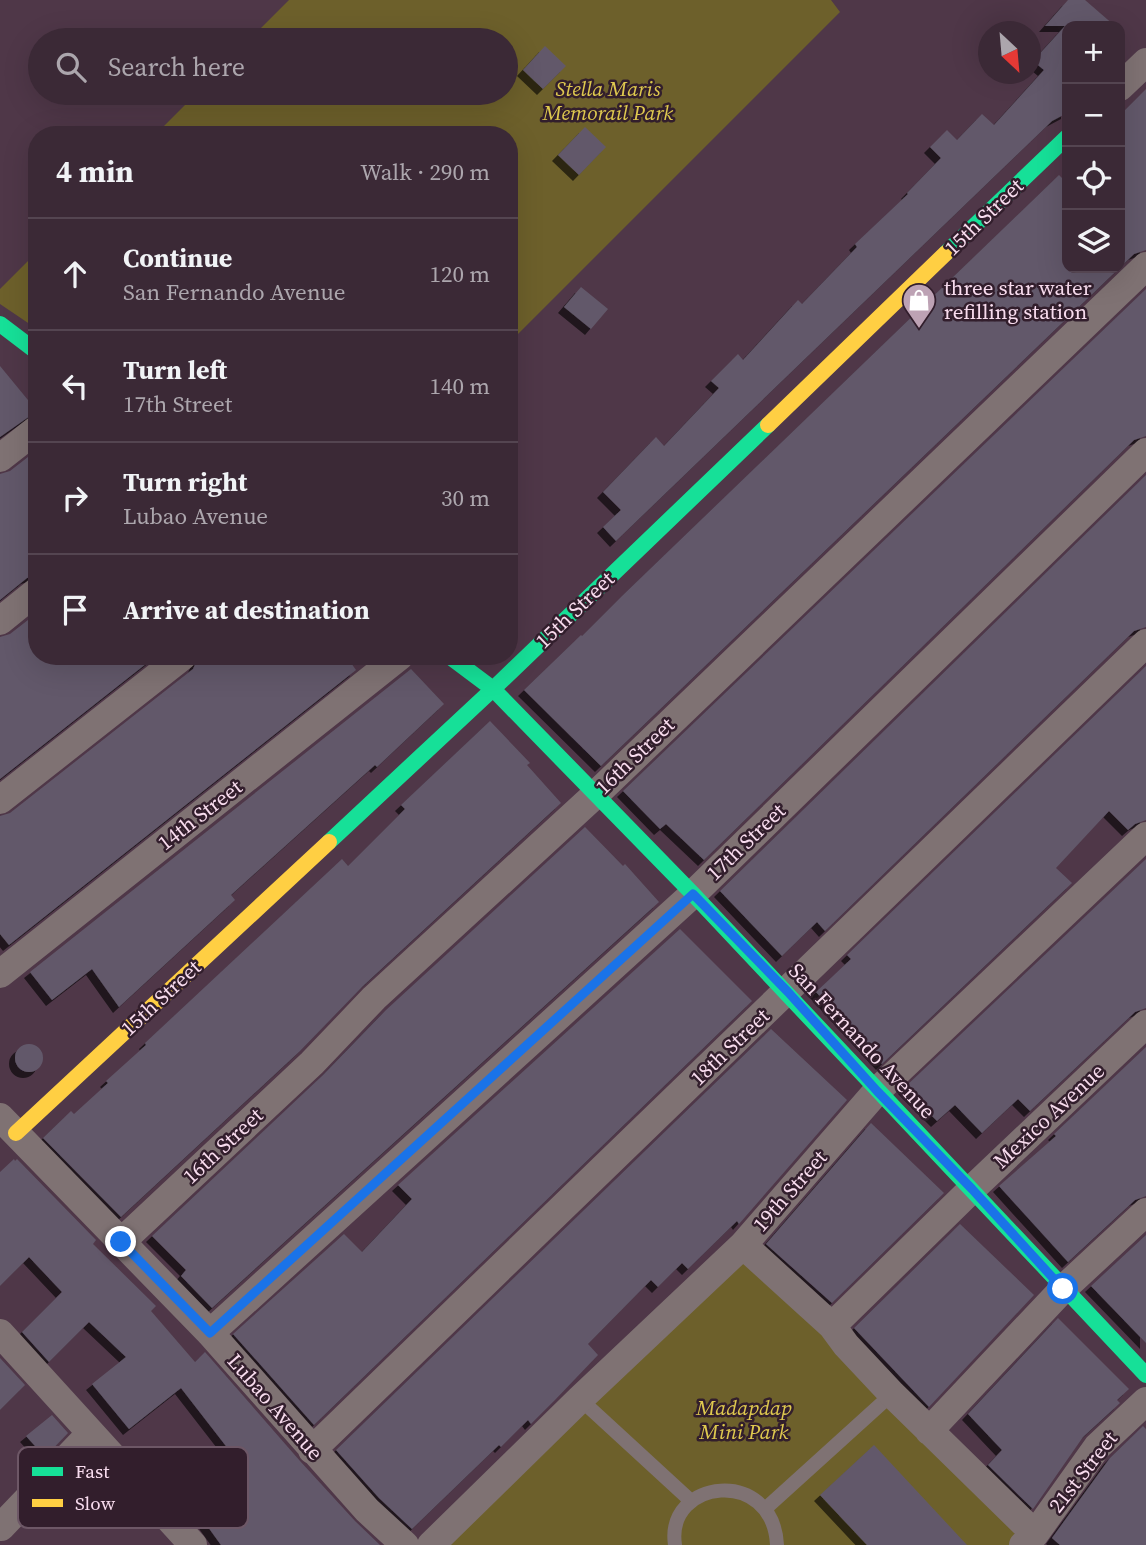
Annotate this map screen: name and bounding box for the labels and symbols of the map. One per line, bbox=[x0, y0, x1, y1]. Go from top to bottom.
north arrow bbox=[978, 21, 1041, 84]
park label: Stella Maris Memorail Park bbox=[542, 74, 673, 127]
street label: 15th Street bbox=[938, 171, 1030, 262]
place label: three star water refilling station bbox=[944, 273, 1092, 326]
shop icon: three star water refilling station bbox=[900, 281, 938, 330]
street label: 15th Street bbox=[529, 564, 621, 655]
street label: 16th Street bbox=[589, 710, 681, 801]
street label: 14th Street bbox=[152, 772, 248, 857]
street label: 17th Street bbox=[700, 796, 792, 887]
street label: 15th Street bbox=[114, 953, 207, 1042]
street label: San Fernando Avenue bbox=[782, 956, 942, 1125]
street label: 18th Street bbox=[684, 1001, 776, 1092]
street label: Mexico Avenue bbox=[987, 1057, 1111, 1175]
street label: 16th Street bbox=[176, 1101, 269, 1190]
street label: 19th Street bbox=[746, 1143, 833, 1238]
route end bbox=[105, 1226, 136, 1257]
route start bbox=[1047, 1273, 1078, 1304]
street label: Lubao Avenue bbox=[221, 1347, 330, 1466]
park label: Madapdap Mini Park bbox=[695, 1393, 792, 1446]
street label: 21st Street bbox=[1042, 1425, 1124, 1518]
legend bbox=[18, 1447, 248, 1528]
text: Fast bbox=[75, 1458, 110, 1484]
text: Slow bbox=[75, 1490, 116, 1516]

